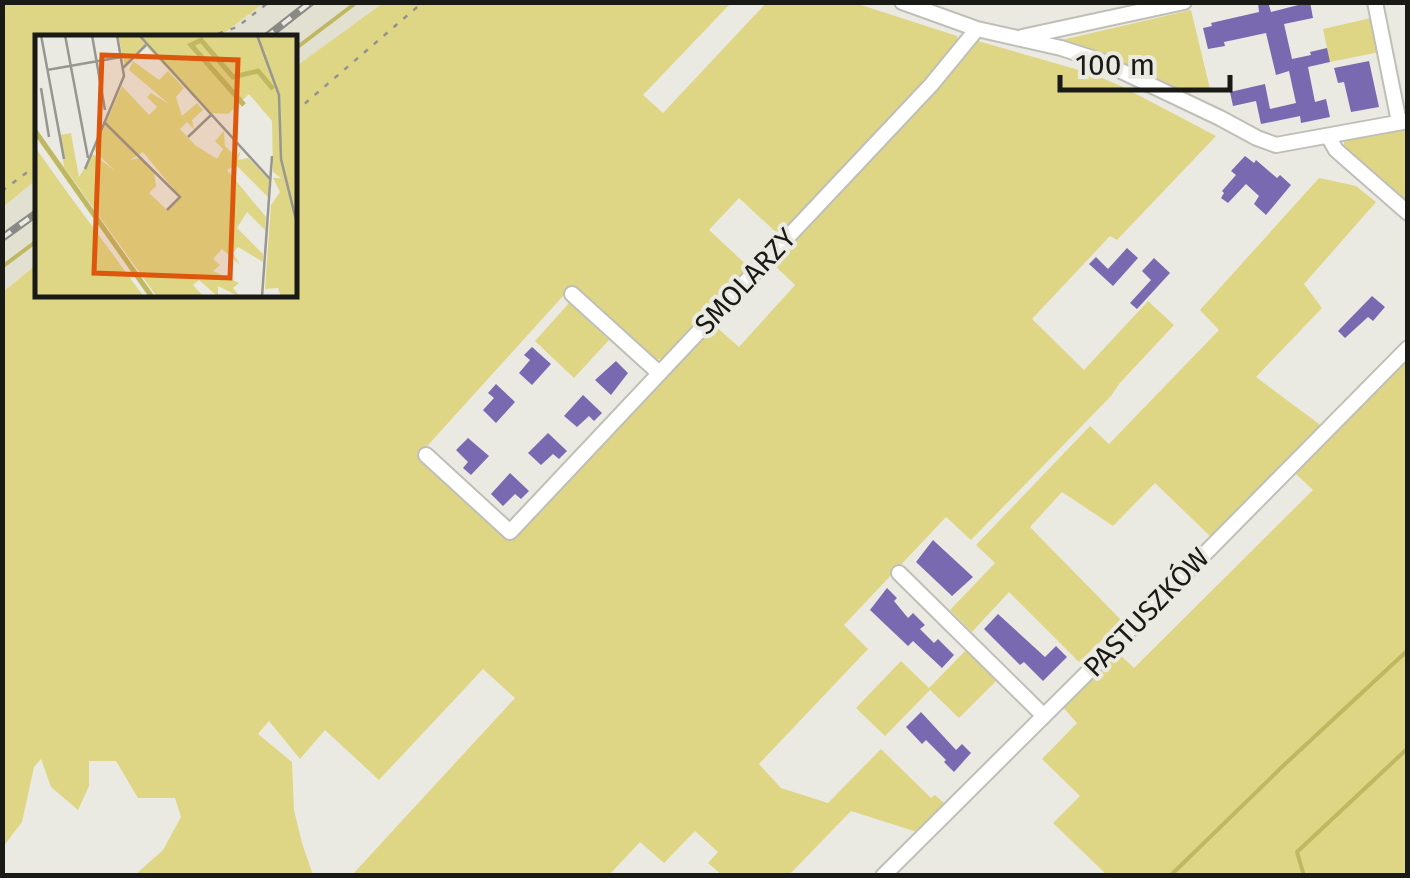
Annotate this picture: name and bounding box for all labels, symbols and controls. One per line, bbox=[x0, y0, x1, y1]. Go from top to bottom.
scale bar bbox=[1060, 30, 1230, 92]
inset map bbox=[35, 35, 298, 298]
text: 100 m bbox=[1075, 47, 1155, 83]
street label: SMOLARZY bbox=[688, 221, 803, 341]
street label: PASTUSZKÓW bbox=[1077, 541, 1216, 684]

